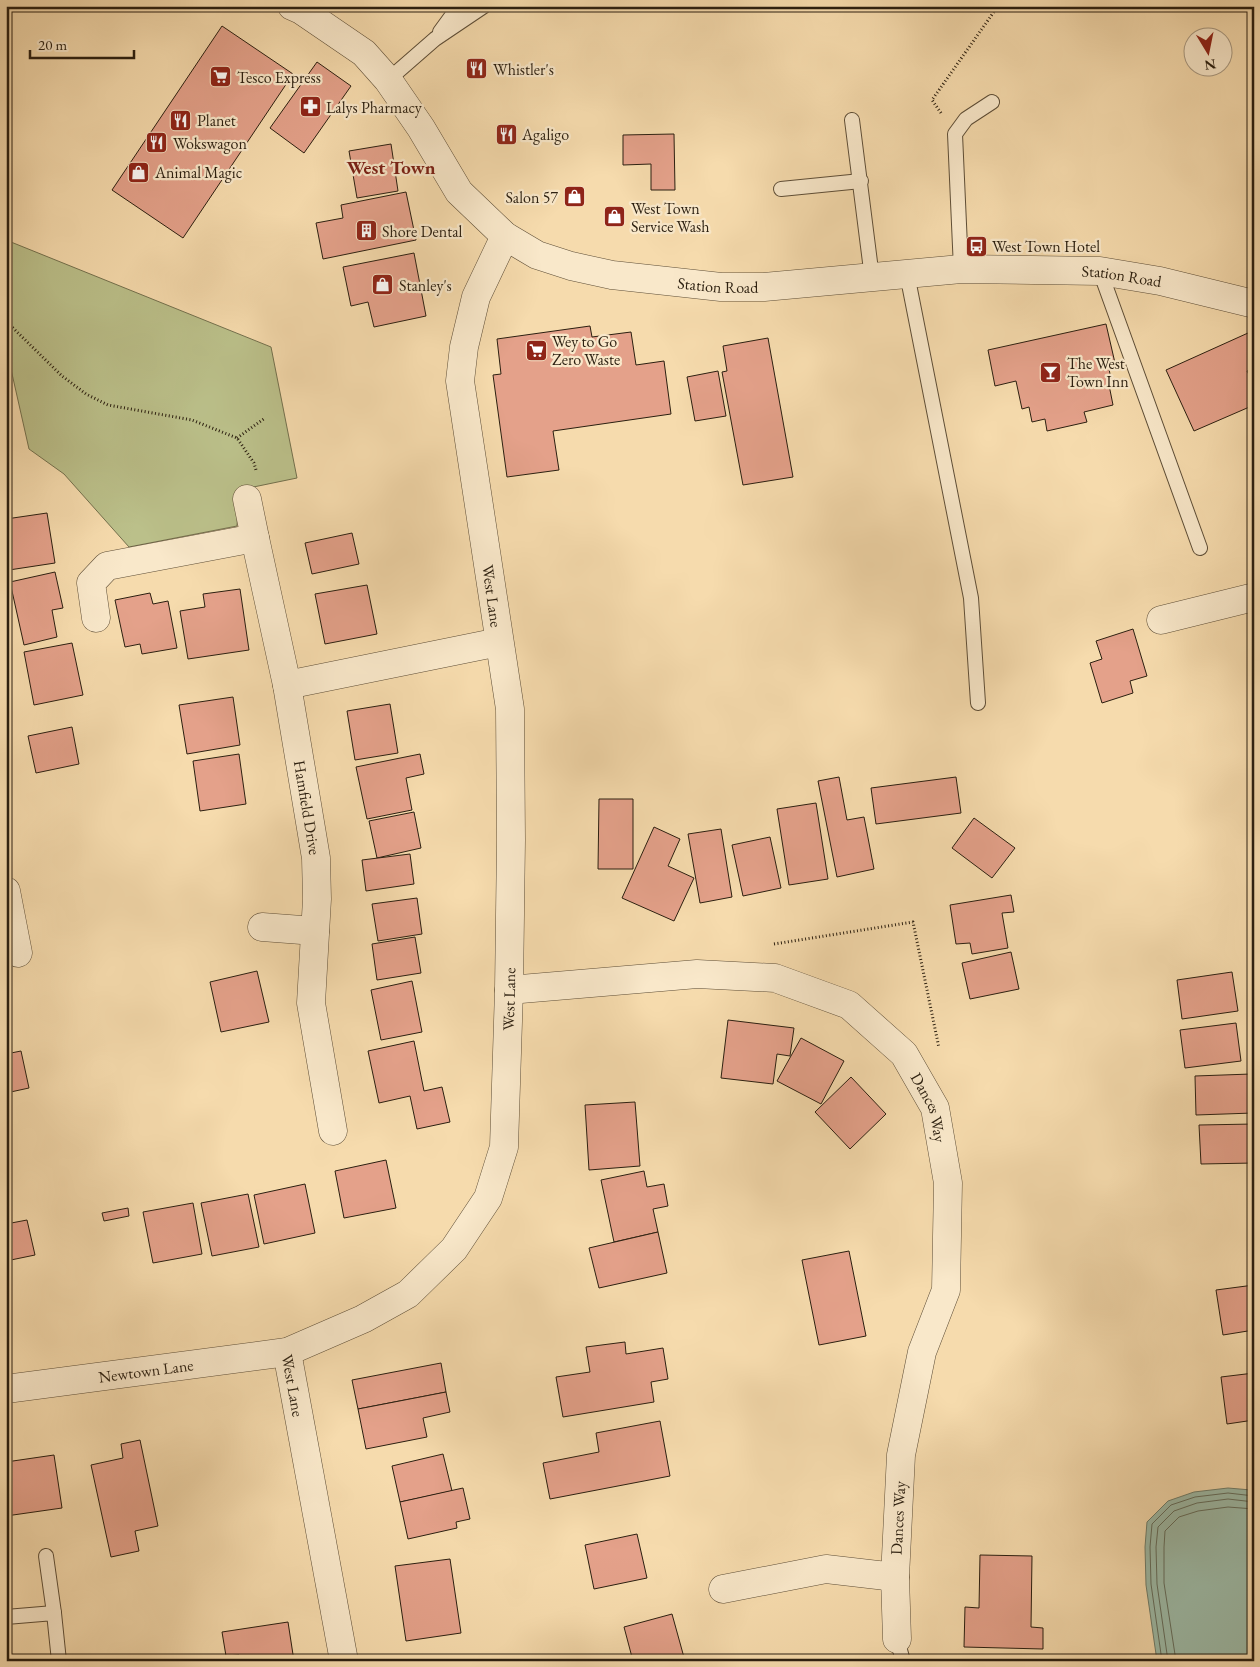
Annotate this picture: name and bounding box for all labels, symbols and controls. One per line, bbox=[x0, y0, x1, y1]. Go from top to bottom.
scale bar bbox=[30, 28, 134, 60]
north arrow bbox=[1182, 28, 1232, 78]
text: 20 m bbox=[38, 35, 67, 54]
text: N bbox=[1202, 55, 1217, 75]
restaurant icon: Whistler's bbox=[465, 57, 489, 81]
place label: Whistler's bbox=[493, 59, 554, 80]
supermarket icon: Tesco Express bbox=[209, 65, 233, 89]
place label: Tesco Express bbox=[237, 67, 321, 88]
pharmacy icon: Lalys Pharmacy bbox=[298, 95, 322, 119]
place label: Lalys Pharmacy bbox=[326, 97, 423, 118]
restaurant icon: Planet bbox=[169, 108, 193, 132]
place label: Planet bbox=[197, 110, 236, 131]
restaurant icon: Agaligo bbox=[494, 122, 518, 146]
place label: Agaligo bbox=[521, 124, 569, 145]
restaurant icon: Wokswagon bbox=[145, 131, 169, 155]
place label: Wokswagon bbox=[173, 133, 247, 154]
district label: West Town bbox=[346, 155, 436, 180]
shop icon: Animal Magic bbox=[127, 160, 151, 184]
place label: Animal Magic bbox=[154, 162, 242, 183]
shop icon: Salon 57 bbox=[562, 185, 586, 209]
place label: Salon 57 bbox=[505, 187, 558, 208]
place label: West Town Service Wash bbox=[631, 198, 709, 237]
shop icon: West Town Service Wash bbox=[603, 205, 627, 229]
building icon: Shore Dental bbox=[354, 219, 378, 243]
place label: Shore Dental bbox=[382, 221, 463, 242]
bus stop icon: West Town Hotel bbox=[964, 234, 988, 258]
place label: West Town Hotel bbox=[992, 236, 1100, 257]
street label: Station Road bbox=[1081, 260, 1164, 292]
street label: Station Road bbox=[676, 272, 759, 298]
shop icon: Stanley's bbox=[371, 273, 395, 297]
place label: Stanley's bbox=[399, 275, 452, 296]
place label: Wey to Go Zero Waste bbox=[552, 331, 620, 370]
supermarket icon: Wey to Go Zero Waste bbox=[524, 338, 548, 362]
place label: The West Town Inn bbox=[1067, 353, 1129, 392]
bar icon: The West Town Inn bbox=[1039, 360, 1063, 384]
street label: West Lane bbox=[477, 563, 507, 629]
street label: Hamfield Drive bbox=[289, 759, 326, 856]
street label: West Lane bbox=[497, 967, 520, 1031]
street label: Dances Way bbox=[906, 1069, 951, 1145]
street label: West Lane bbox=[277, 1352, 309, 1418]
street label: Newtown Lane bbox=[97, 1354, 195, 1387]
street label: Dances Way bbox=[886, 1480, 910, 1555]

